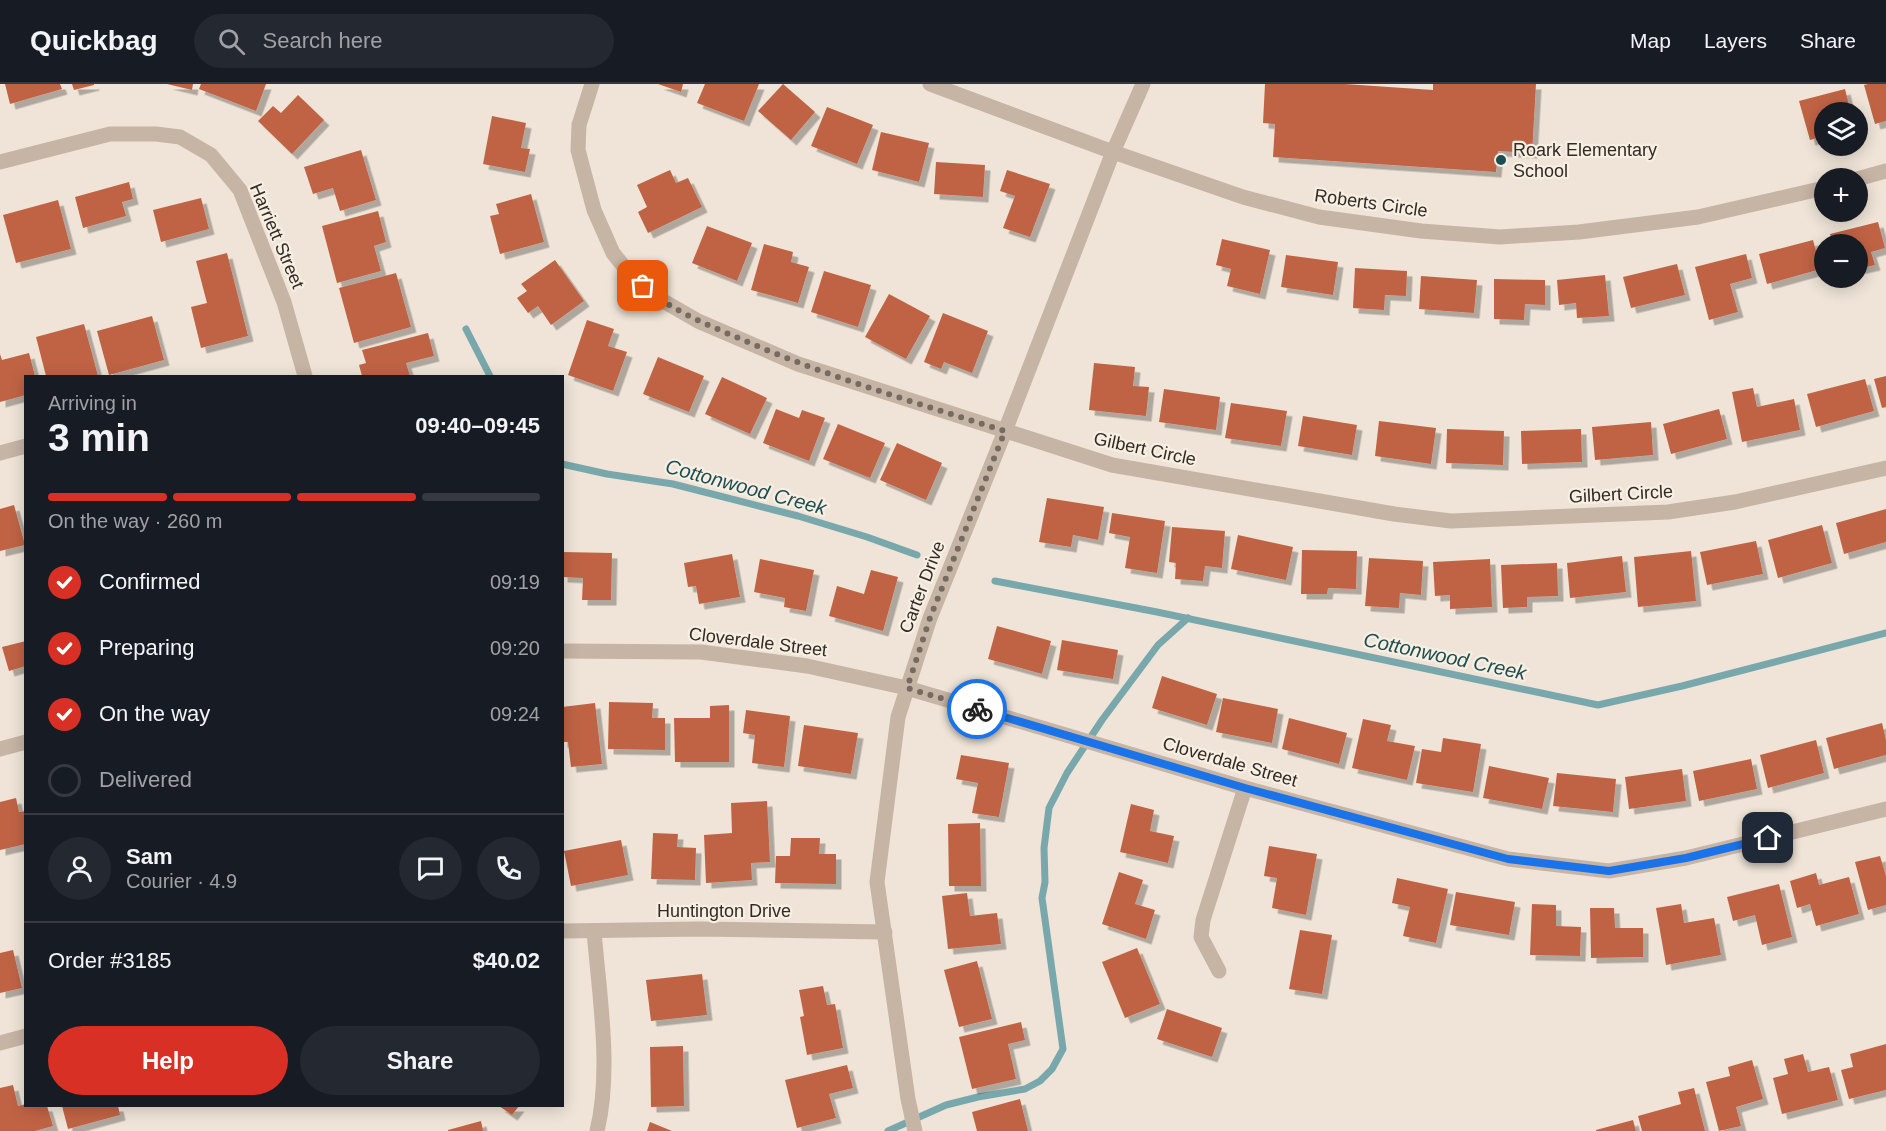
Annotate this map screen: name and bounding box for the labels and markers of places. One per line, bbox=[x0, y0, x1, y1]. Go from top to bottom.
place label: Roark Elementary School bbox=[1513, 140, 1657, 181]
marker: Roark Elementary School bbox=[1494, 153, 1508, 167]
pin bbox=[617, 260, 668, 311]
pin bbox=[1742, 812, 1793, 863]

